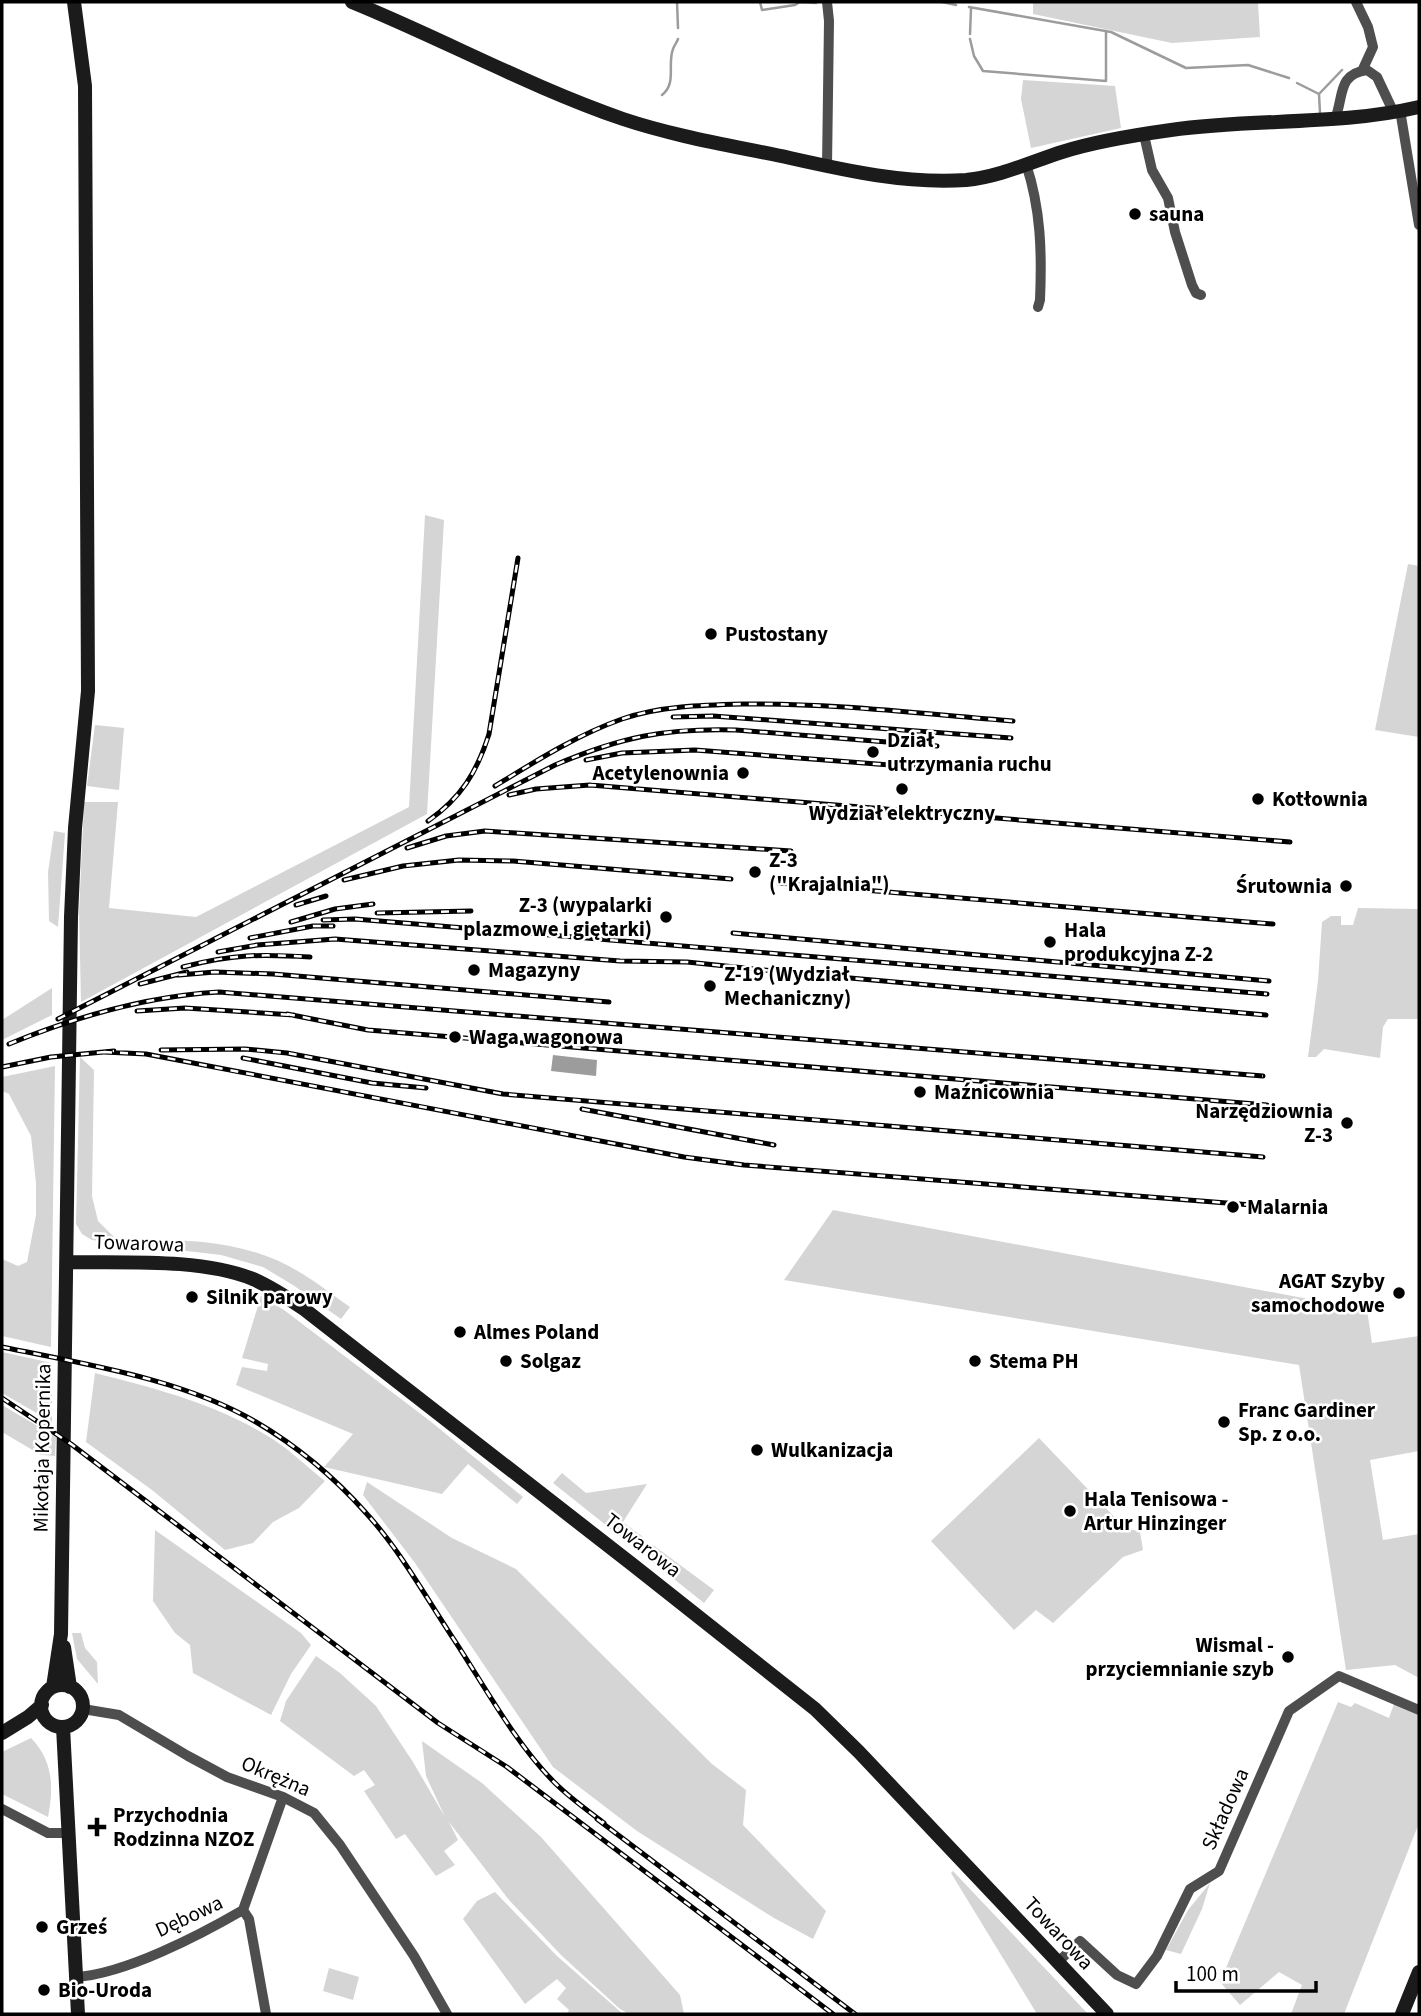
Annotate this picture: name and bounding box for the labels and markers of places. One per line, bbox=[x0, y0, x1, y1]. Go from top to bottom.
place label: sauna bbox=[1149, 199, 1204, 229]
marker: sauna bbox=[1127, 206, 1143, 222]
place label: Pustostany bbox=[725, 619, 828, 649]
marker: Pustostany bbox=[703, 626, 719, 642]
place label: Dział utrzymania ruchu bbox=[887, 725, 1052, 779]
marker: Dział utrzymania ruchu bbox=[865, 744, 881, 760]
place label: Acetylenownia bbox=[592, 758, 729, 788]
marker: Acetylenownia bbox=[735, 765, 751, 781]
marker: Wydział elektryczny bbox=[894, 781, 910, 797]
place label: Kotłownia bbox=[1272, 784, 1368, 814]
marker: Kotłownia bbox=[1250, 791, 1266, 807]
place label: Wydział elektryczny bbox=[809, 798, 995, 828]
place label: Z-3 ("Krajalnia") bbox=[769, 845, 890, 899]
marker: Z-3 ("Krajalnia") bbox=[747, 864, 763, 880]
place label: Śrutownia bbox=[1236, 871, 1332, 901]
marker: Śrutownia bbox=[1338, 878, 1354, 894]
place label: Z-3 (wypalarki plazmowe i giętarki) bbox=[463, 890, 652, 944]
marker: Z-3 (wypalarki plazmowe i giętarki) bbox=[658, 909, 674, 925]
place label: Hala produkcyjna Z-2 bbox=[1064, 915, 1213, 969]
marker: Hala produkcyjna Z-2 bbox=[1042, 934, 1058, 950]
place label: Magazyny bbox=[488, 955, 580, 985]
place label: Z-19 (Wydział Mechaniczny) bbox=[724, 959, 851, 1013]
marker: Magazyny bbox=[466, 962, 482, 978]
marker: Z-19 (Wydział Mechaniczny) bbox=[702, 978, 718, 994]
place label: Waga wagonowa bbox=[469, 1022, 623, 1052]
marker: Waga wagonowa bbox=[447, 1029, 463, 1045]
place label: Maźnicownia bbox=[934, 1077, 1054, 1107]
marker: Maźnicownia bbox=[912, 1084, 928, 1100]
place label: Narzędziownia Z-3 bbox=[1195, 1096, 1333, 1150]
marker: Narzędziownia Z-3 bbox=[1339, 1115, 1355, 1131]
place label: Malarnia bbox=[1247, 1192, 1328, 1222]
marker: Malarnia bbox=[1225, 1199, 1241, 1215]
place label: AGAT Szyby samochodowe bbox=[1251, 1266, 1385, 1320]
place label: Silnik parowy bbox=[206, 1282, 333, 1312]
marker: AGAT Szyby samochodowe bbox=[1391, 1285, 1407, 1301]
marker: Silnik parowy bbox=[184, 1289, 200, 1305]
place label: Almes Poland bbox=[473, 1317, 599, 1347]
marker: Almes Poland bbox=[452, 1324, 468, 1340]
place label: Solgaz bbox=[520, 1346, 581, 1376]
place label: Stema PH bbox=[989, 1346, 1079, 1376]
marker: Solgaz bbox=[498, 1353, 514, 1369]
marker: Stema PH bbox=[967, 1353, 983, 1369]
place label: Franc Gardiner Sp. z o.o. bbox=[1238, 1395, 1376, 1449]
marker: Franc Gardiner Sp. z o.o. bbox=[1216, 1414, 1232, 1430]
place label: Wulkanizacja bbox=[771, 1435, 893, 1465]
marker: Wulkanizacja bbox=[749, 1442, 765, 1458]
place label: Hala Tenisowa - Artur Hinzinger bbox=[1083, 1484, 1228, 1538]
marker: Hala Tenisowa - Artur Hinzinger bbox=[1062, 1503, 1078, 1519]
place label: Wismal - przyciemnianie szyb bbox=[1086, 1630, 1274, 1684]
marker: Wismal - przyciemnianie szyb bbox=[1280, 1649, 1296, 1665]
place label: Przychodnia Rodzinna NZOZ bbox=[113, 1800, 254, 1854]
marker: Przychodnia Rodzinna NZOZ bbox=[87, 1817, 107, 1837]
place label: Grześ bbox=[56, 1912, 107, 1942]
marker: Grześ bbox=[34, 1919, 50, 1935]
place label: Bio-Uroda bbox=[58, 1975, 152, 2005]
marker: Bio-Uroda bbox=[36, 1982, 52, 1998]

